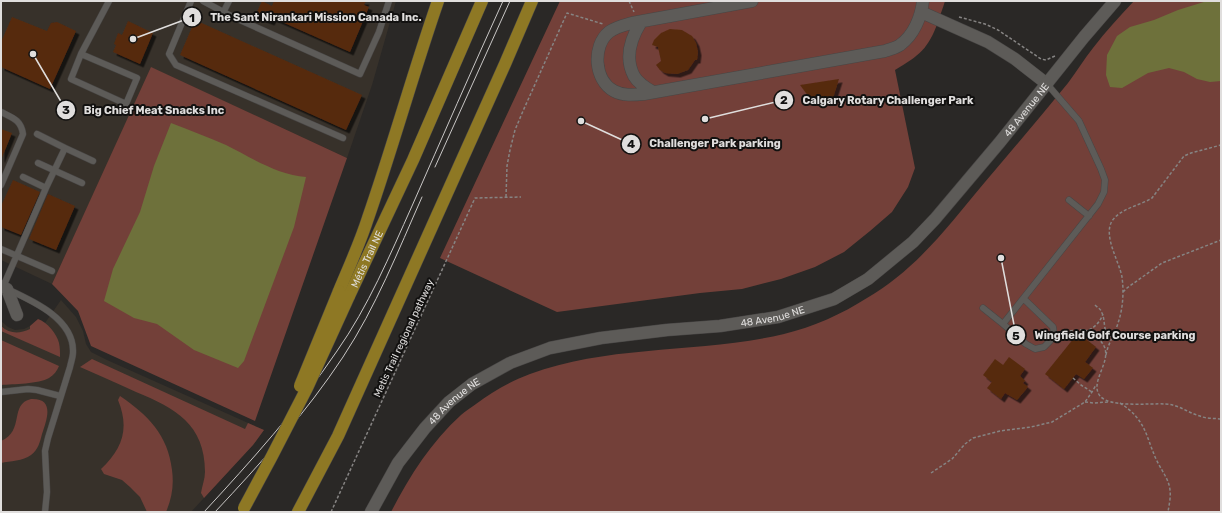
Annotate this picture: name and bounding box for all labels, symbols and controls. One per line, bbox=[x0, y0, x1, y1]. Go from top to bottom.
callout: The Sant Nirankari Mission Canada Inc. bbox=[182, 6, 429, 29]
text: 1 bbox=[189, 11, 195, 25]
text: The Sant Nirankari Mission Canada Inc. bbox=[210, 11, 422, 24]
street label: 48 Avenue NE bbox=[1002, 81, 1052, 139]
callout: Calgary Rotary Challenger Park bbox=[774, 88, 982, 111]
text: 2 bbox=[780, 93, 788, 107]
text: Calgary Rotary Challenger Park bbox=[802, 94, 974, 107]
callout: Big Chief Meat Snacks Inc bbox=[56, 98, 233, 121]
text: 3 bbox=[62, 103, 70, 117]
text: Big Chief Meat Snacks Inc bbox=[84, 104, 225, 117]
callout: Challenger Park parking bbox=[621, 132, 789, 155]
text: 4 bbox=[627, 137, 635, 151]
text: Challenger Park parking bbox=[649, 137, 781, 150]
street label: Métis Trail NE bbox=[349, 229, 386, 290]
street label: Metis Trail regional pathway bbox=[371, 277, 437, 399]
street label: 48 Avenue NE bbox=[740, 304, 806, 330]
callout: Wingfield Golf Course parking bbox=[1006, 324, 1203, 347]
text: 5 bbox=[1012, 329, 1020, 343]
text: Wingfield Golf Course parking bbox=[1034, 329, 1196, 342]
street label: 48 Avenue NE bbox=[426, 376, 482, 427]

